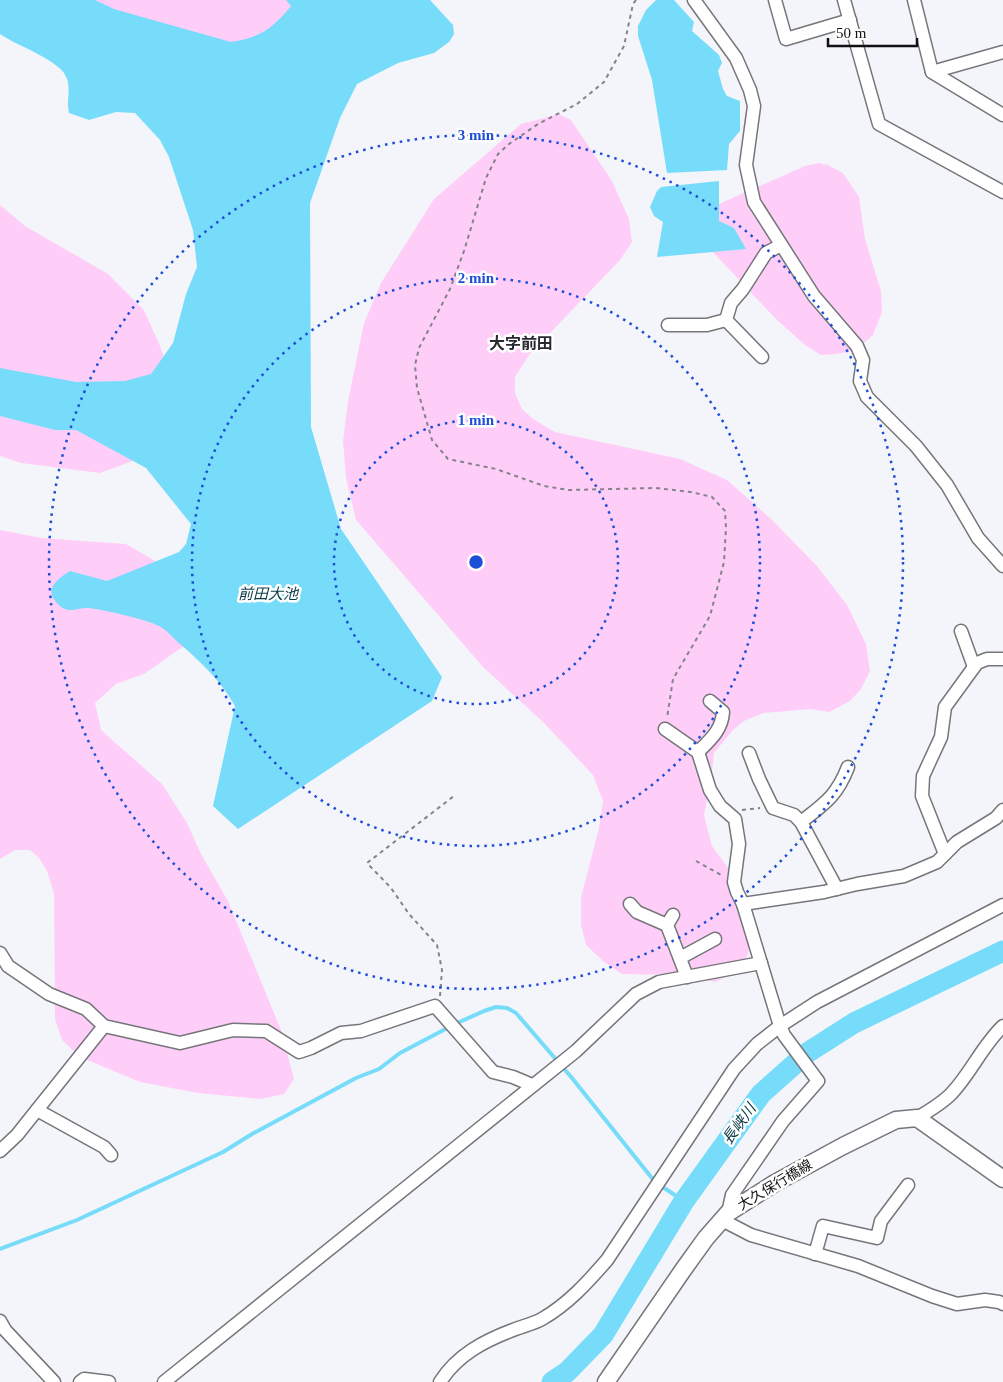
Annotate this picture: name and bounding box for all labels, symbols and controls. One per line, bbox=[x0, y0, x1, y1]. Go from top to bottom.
scale bar bbox=[828, 15, 917, 47]
text: 50 m bbox=[836, 25, 867, 41]
text: 3 min bbox=[458, 127, 495, 143]
text: 2 min bbox=[458, 270, 495, 286]
district label: 大字前田 bbox=[489, 335, 553, 352]
text: 1 min bbox=[458, 412, 495, 428]
centre of rings bbox=[467, 553, 485, 571]
water label: 前田大池 bbox=[238, 586, 300, 602]
water label: 長峡川 bbox=[719, 1099, 760, 1147]
street label: 大久保行橋線 bbox=[735, 1157, 815, 1213]

